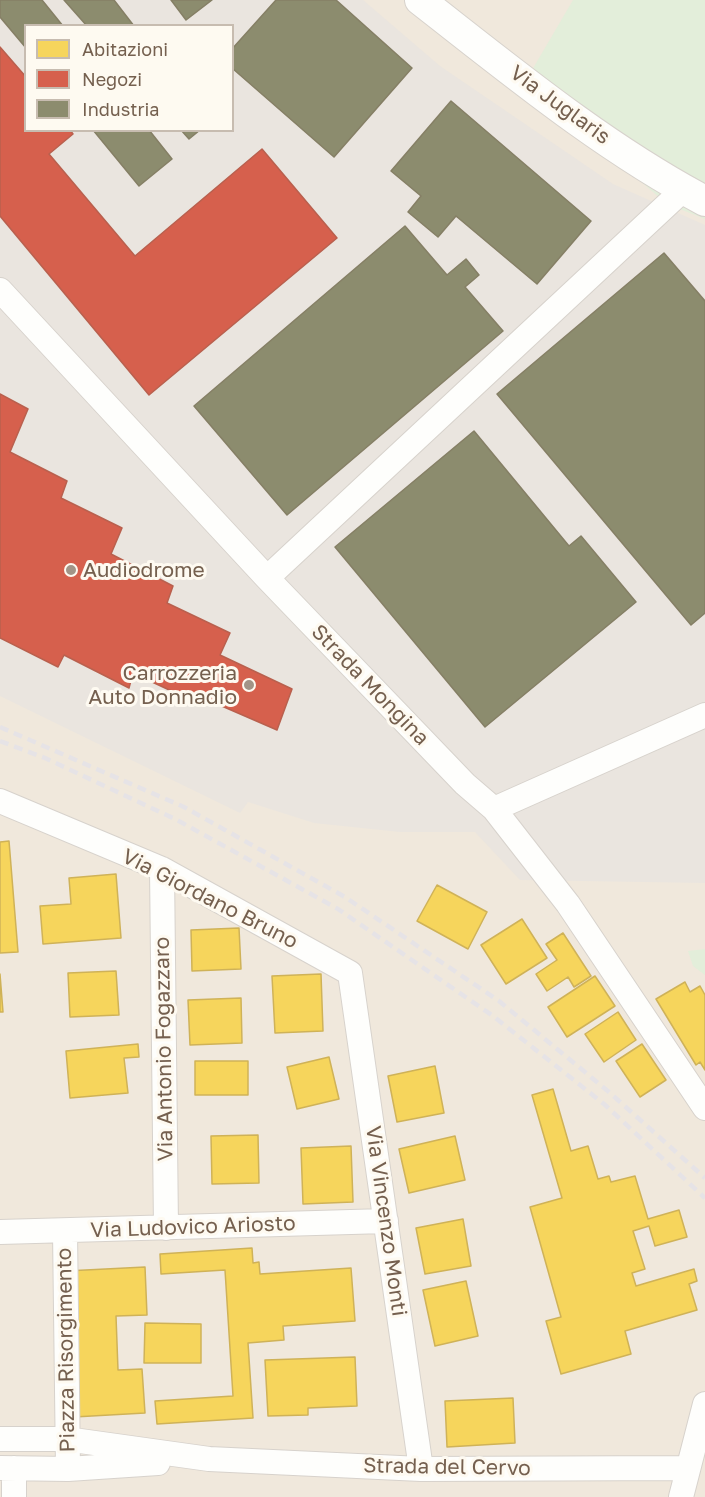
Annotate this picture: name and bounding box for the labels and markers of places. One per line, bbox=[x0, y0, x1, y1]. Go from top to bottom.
place label: Audiodrome bbox=[83, 557, 205, 583]
marker: Audiodrome bbox=[64, 563, 78, 577]
place label: Carrozzeria Auto Donnadio bbox=[88, 660, 237, 710]
marker: Carrozzeria Auto Donnadio bbox=[242, 678, 256, 692]

